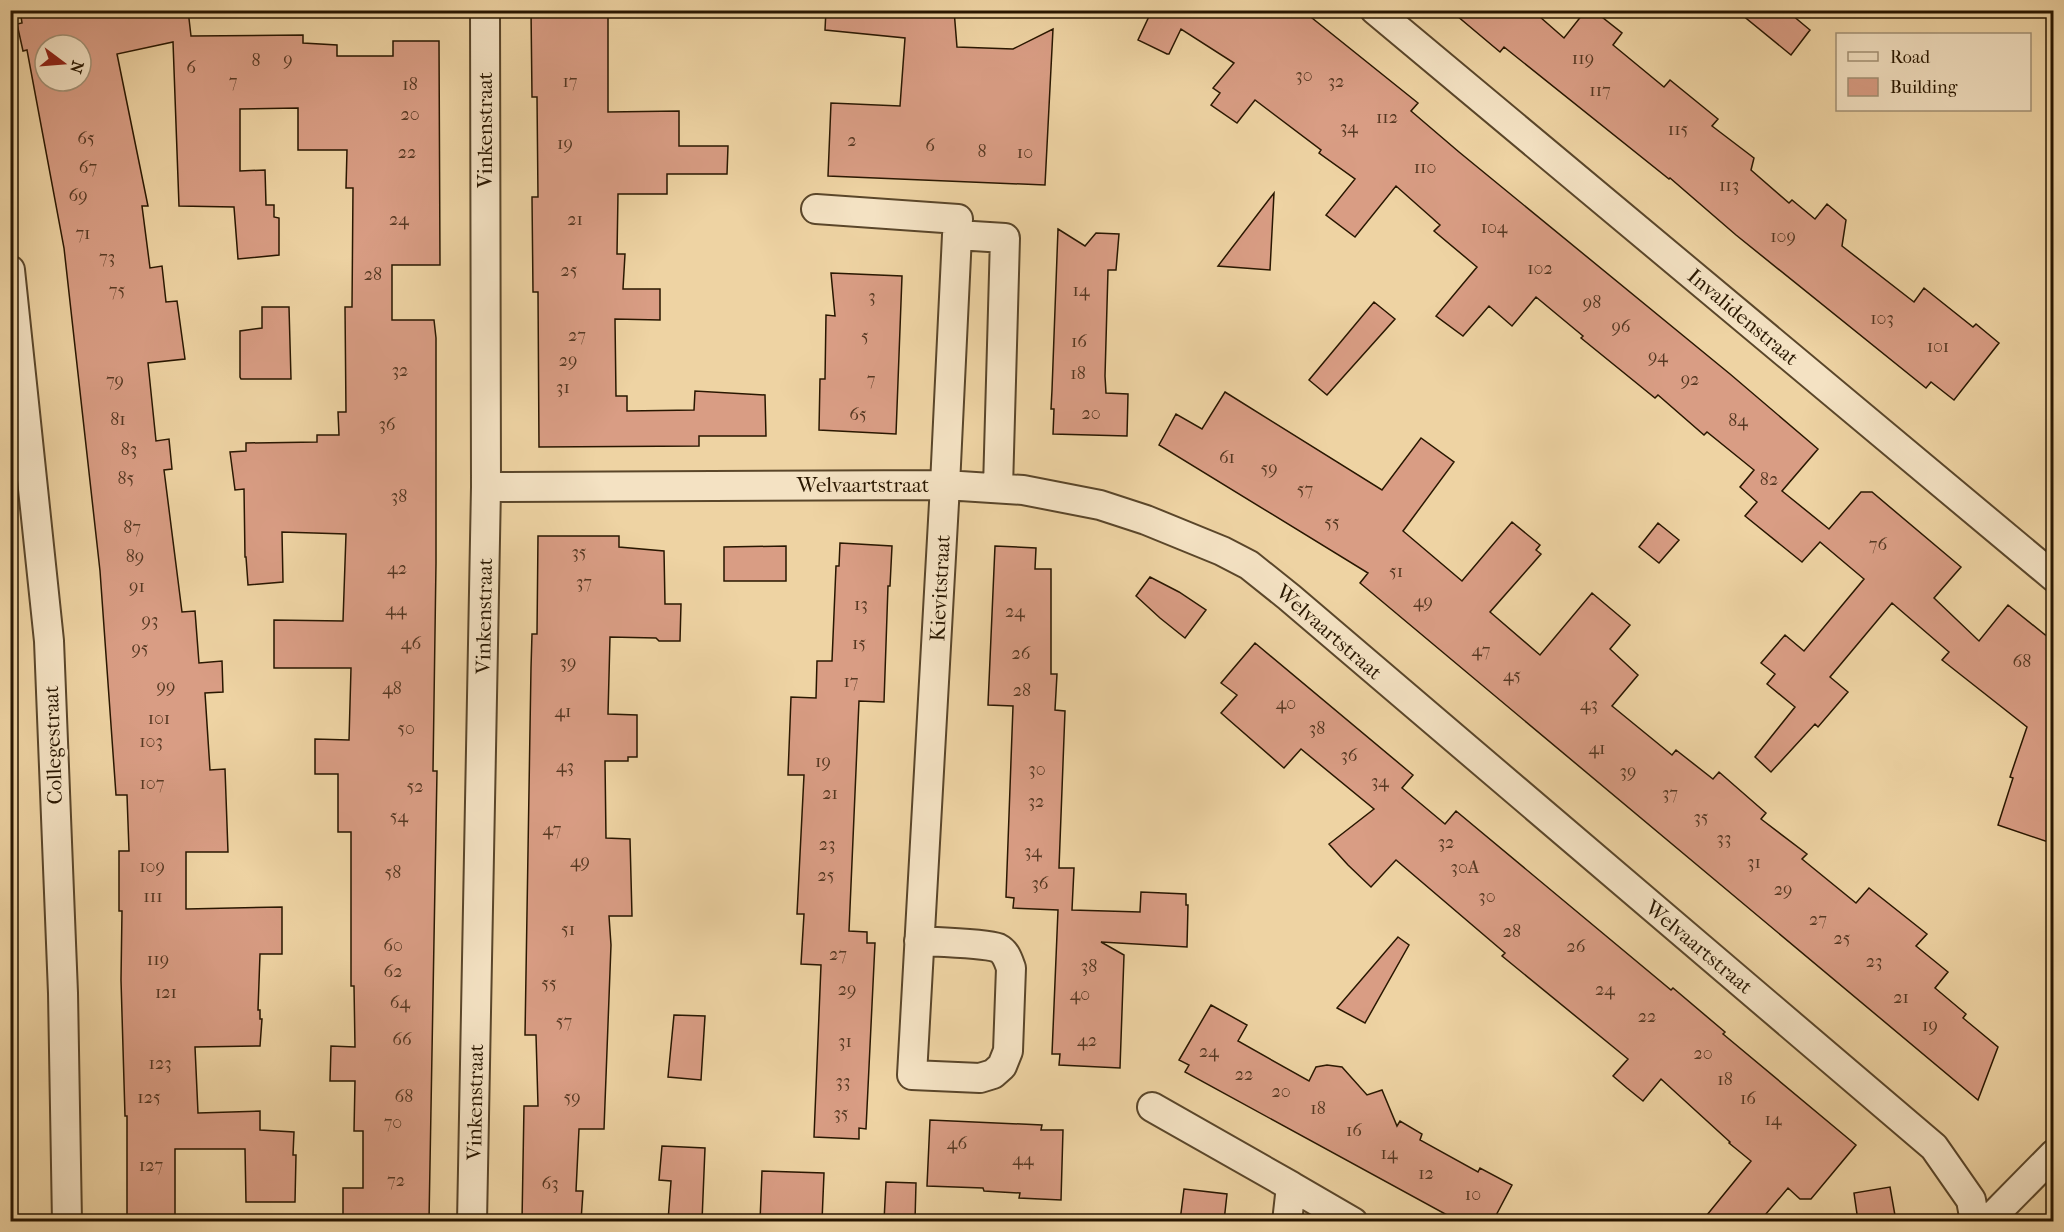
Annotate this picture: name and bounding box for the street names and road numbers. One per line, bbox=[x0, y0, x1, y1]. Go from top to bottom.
street label: Vinkenstraat bbox=[473, 71, 497, 189]
street label: Invalidenstraat bbox=[1683, 264, 1804, 371]
street label: Welvaartstraat bbox=[796, 473, 930, 497]
street label: Kievitstraat bbox=[925, 534, 955, 642]
street label: Vinkenstraat bbox=[471, 557, 497, 675]
street label: Welvaartstraat bbox=[1270, 579, 1387, 685]
street label: Collegestraat bbox=[39, 685, 67, 805]
street label: Welvaartstraat bbox=[1640, 895, 1758, 999]
street label: Vinkenstraat bbox=[462, 1043, 488, 1161]

